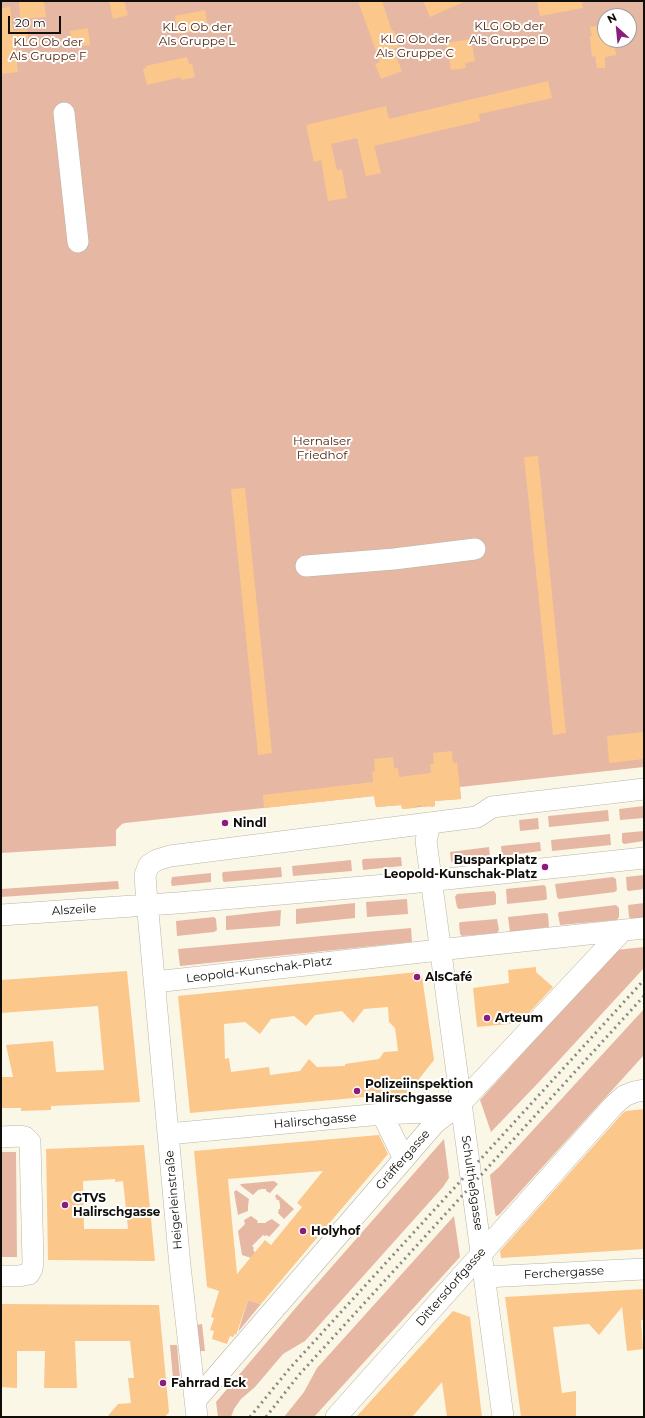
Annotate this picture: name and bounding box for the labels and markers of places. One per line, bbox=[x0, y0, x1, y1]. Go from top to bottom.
place label: Nindl bbox=[233, 816, 267, 830]
marker: Nindl bbox=[220, 818, 230, 828]
place label: Busparkplatz Leopold-Kunschak-Platz bbox=[384, 853, 537, 881]
marker: Busparkplatz Leopold-Kunschak-Platz bbox=[540, 862, 550, 872]
place label: AlsCafé bbox=[425, 970, 472, 984]
marker: AlsCafé bbox=[412, 972, 422, 982]
place label: Arteum bbox=[495, 1011, 543, 1025]
marker: Arteum bbox=[482, 1013, 492, 1023]
place label: Polizeiinspektion Halirschgasse bbox=[365, 1077, 473, 1105]
marker: Polizeiinspektion Halirschgasse bbox=[352, 1086, 362, 1096]
place label: GTVS Halirschgasse bbox=[73, 1191, 160, 1219]
marker: GTVS Halirschgasse bbox=[60, 1200, 70, 1210]
place label: Holyhof bbox=[311, 1224, 360, 1238]
marker: Holyhof bbox=[298, 1226, 308, 1236]
place label: Fahrrad Eck bbox=[171, 1376, 246, 1390]
marker: Fahrrad Eck bbox=[158, 1378, 168, 1388]

